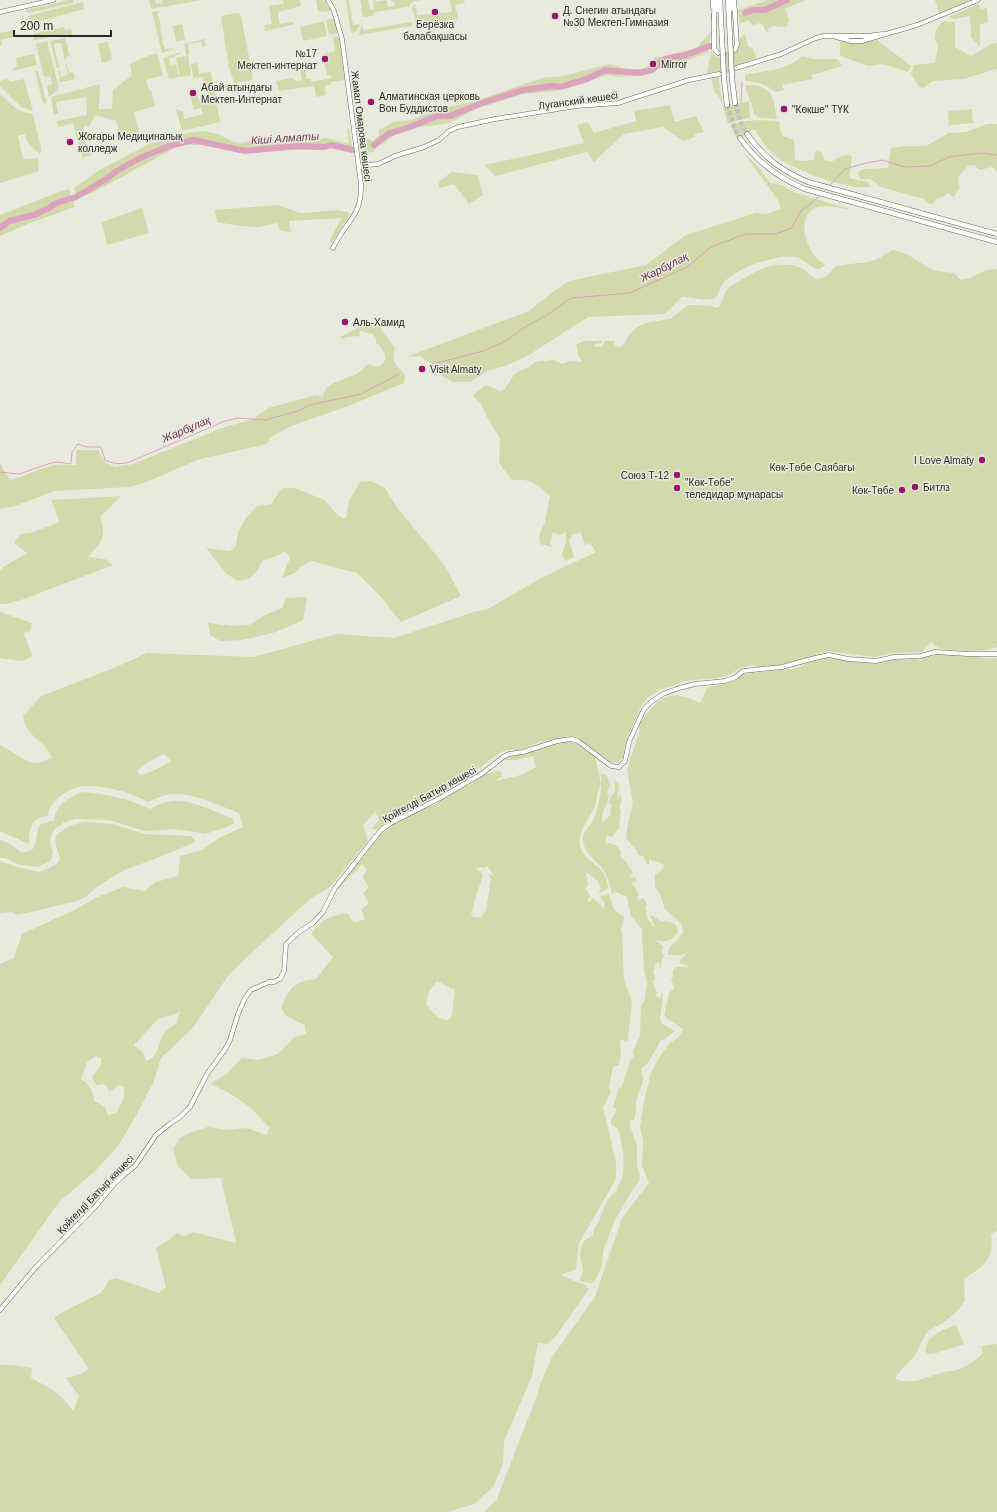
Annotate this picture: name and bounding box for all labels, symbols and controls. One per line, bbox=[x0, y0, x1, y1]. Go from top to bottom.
place label: Д. Снегин атындағы №30 Мектеп-Гимназия bbox=[563, 5, 669, 28]
marker: Берёзка балабақшасы bbox=[430, 7, 440, 17]
marker: Д. Снегин атындағы №30 Мектеп-Гимназия bbox=[550, 11, 560, 21]
scale bar bbox=[14, 12, 111, 38]
text: 200 m bbox=[20, 19, 53, 33]
place label: Берёзка балабақшасы bbox=[403, 19, 467, 42]
place label: №17 Мектеп-интернат bbox=[238, 48, 317, 71]
marker: №17 Мектеп-интернат bbox=[320, 54, 330, 64]
marker: Mirror bbox=[648, 59, 658, 69]
place label: Mirror bbox=[661, 59, 688, 70]
street label: Жамал Омарова көшесі bbox=[349, 70, 374, 182]
place label: Абай атындағы Мектеп-Интернат bbox=[201, 82, 282, 105]
marker: Абай атындағы Мектеп-Интернат bbox=[188, 88, 198, 98]
street label: Луганский көшесі bbox=[538, 89, 619, 112]
place label: Алматинская церковь Вон Буддистов bbox=[379, 91, 480, 114]
marker: Алматинская церковь Вон Буддистов bbox=[366, 97, 376, 107]
marker: "Көкше" ТҮК bbox=[779, 104, 789, 114]
place label: "Көкше" ТҮК bbox=[792, 104, 849, 115]
water label: Кіші Алматы bbox=[251, 130, 319, 146]
place label: Жоғары Медициналық колледж bbox=[78, 131, 183, 154]
marker: Жоғары Медициналық колледж bbox=[65, 137, 75, 147]
water label: Жарбұлақ bbox=[637, 250, 690, 284]
marker: Аль-Хамид bbox=[340, 317, 350, 327]
place label: Аль-Хамид bbox=[353, 317, 405, 328]
marker: Visit Almaty bbox=[417, 364, 427, 374]
place label: Visit Almaty bbox=[430, 364, 482, 375]
water label: Жарбұлақ bbox=[159, 413, 213, 445]
place label: I Love Almaty bbox=[914, 455, 974, 466]
marker: I Love Almaty bbox=[977, 455, 987, 465]
park label: Көк-Төбе Саябағы bbox=[770, 462, 854, 473]
place label: Союз Т-12 bbox=[621, 470, 669, 481]
marker: Союз Т-12 bbox=[672, 470, 682, 480]
place label: "Көк-Төбе" теледидар мұнарасы bbox=[685, 477, 783, 500]
marker: Битлз bbox=[910, 482, 920, 492]
place label: Битлз bbox=[923, 482, 950, 493]
marker: "Көк-Төбе" теледидар мұнарасы bbox=[672, 483, 682, 493]
place label: Көк-Төбе bbox=[852, 485, 894, 496]
marker: Көк-Төбе bbox=[897, 485, 907, 495]
street label: Қойгелді Батыр көшесі bbox=[381, 764, 478, 825]
street label: Қойгелді Батыр көшесі bbox=[55, 1153, 136, 1236]

